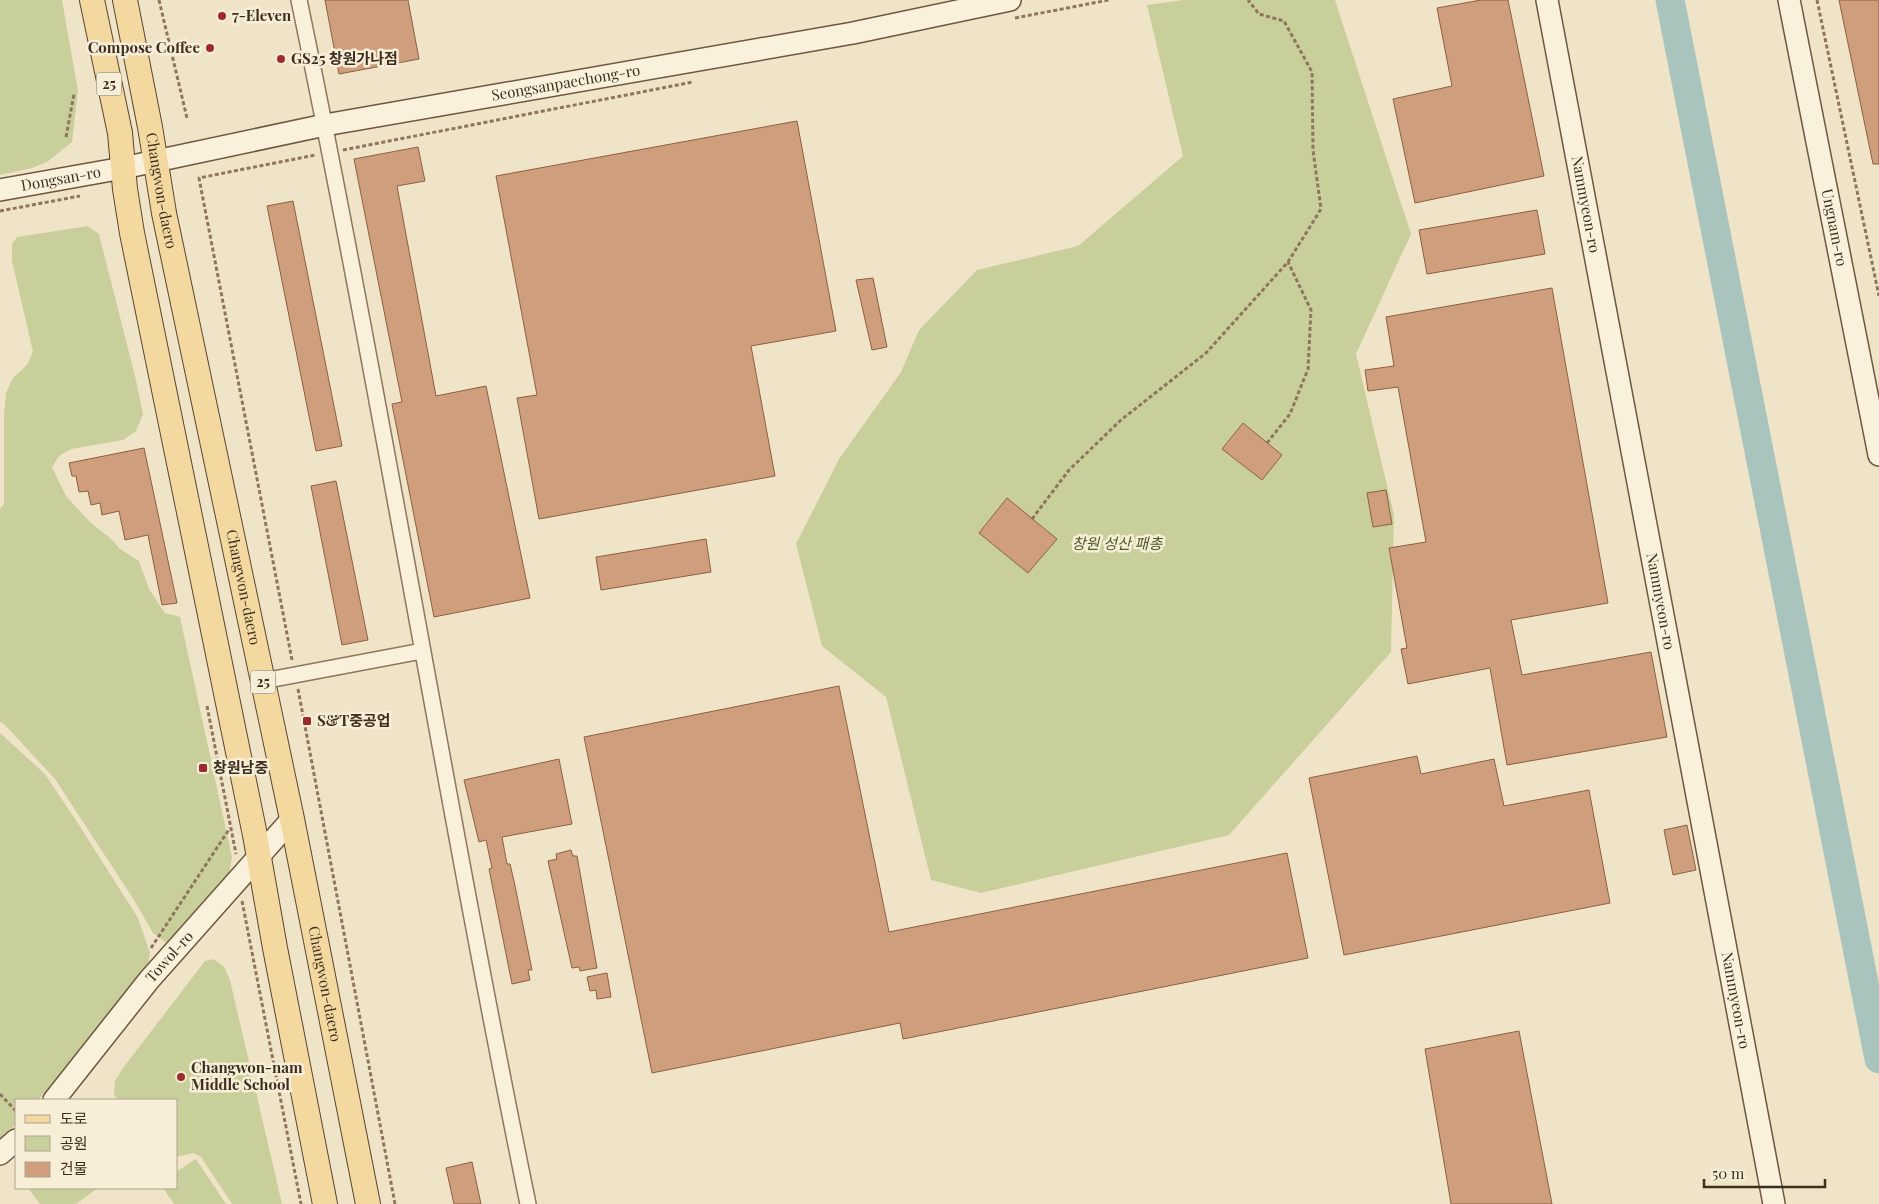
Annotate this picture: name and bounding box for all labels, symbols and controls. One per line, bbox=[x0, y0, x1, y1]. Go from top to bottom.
place label: 7-Eleven bbox=[232, 5, 292, 25]
marker: 7-Eleven bbox=[216, 10, 228, 22]
place label: Compose Coffee bbox=[88, 37, 200, 57]
marker: Compose Coffee bbox=[204, 42, 216, 54]
place label: GS25 창원가나점 bbox=[291, 48, 398, 68]
marker: GS25 창원가나점 bbox=[275, 53, 287, 65]
street label: Seongsanpaechong-ro bbox=[490, 59, 642, 105]
road number: 25 bbox=[96, 72, 122, 96]
street label: Changwon-daero bbox=[142, 131, 182, 250]
street label: Nammyeon-ro bbox=[1568, 154, 1605, 254]
street label: Dongsan-ro bbox=[19, 161, 102, 195]
street label: Ungnam-ro bbox=[1818, 187, 1852, 268]
street label: Changwon-daero bbox=[222, 527, 266, 647]
park label: 창원 성산 패총 bbox=[1072, 533, 1163, 553]
street label: Nammyeon-ro bbox=[1642, 551, 1680, 651]
road number: 25 bbox=[250, 670, 276, 694]
place label: S&T중공업 bbox=[317, 710, 391, 730]
marker: S&T중공업 bbox=[301, 715, 313, 727]
place label: 창원남중 bbox=[213, 757, 268, 777]
marker: 창원남중 bbox=[197, 762, 209, 774]
street label: Changwon-daero bbox=[304, 924, 347, 1043]
street label: Towol-ro bbox=[141, 926, 197, 986]
street label: Nammyeon-ro bbox=[1718, 950, 1756, 1050]
place label: Changwon-nam Middle School bbox=[191, 1057, 303, 1094]
marker: Changwon-nam Middle School bbox=[175, 1071, 187, 1083]
legend bbox=[15, 1099, 178, 1189]
text: 도로 bbox=[60, 1108, 88, 1128]
text: 공원 bbox=[60, 1133, 88, 1153]
scale bar bbox=[1704, 1156, 1825, 1188]
text: 건물 bbox=[60, 1158, 88, 1178]
text: 50 m bbox=[1712, 1163, 1745, 1183]

